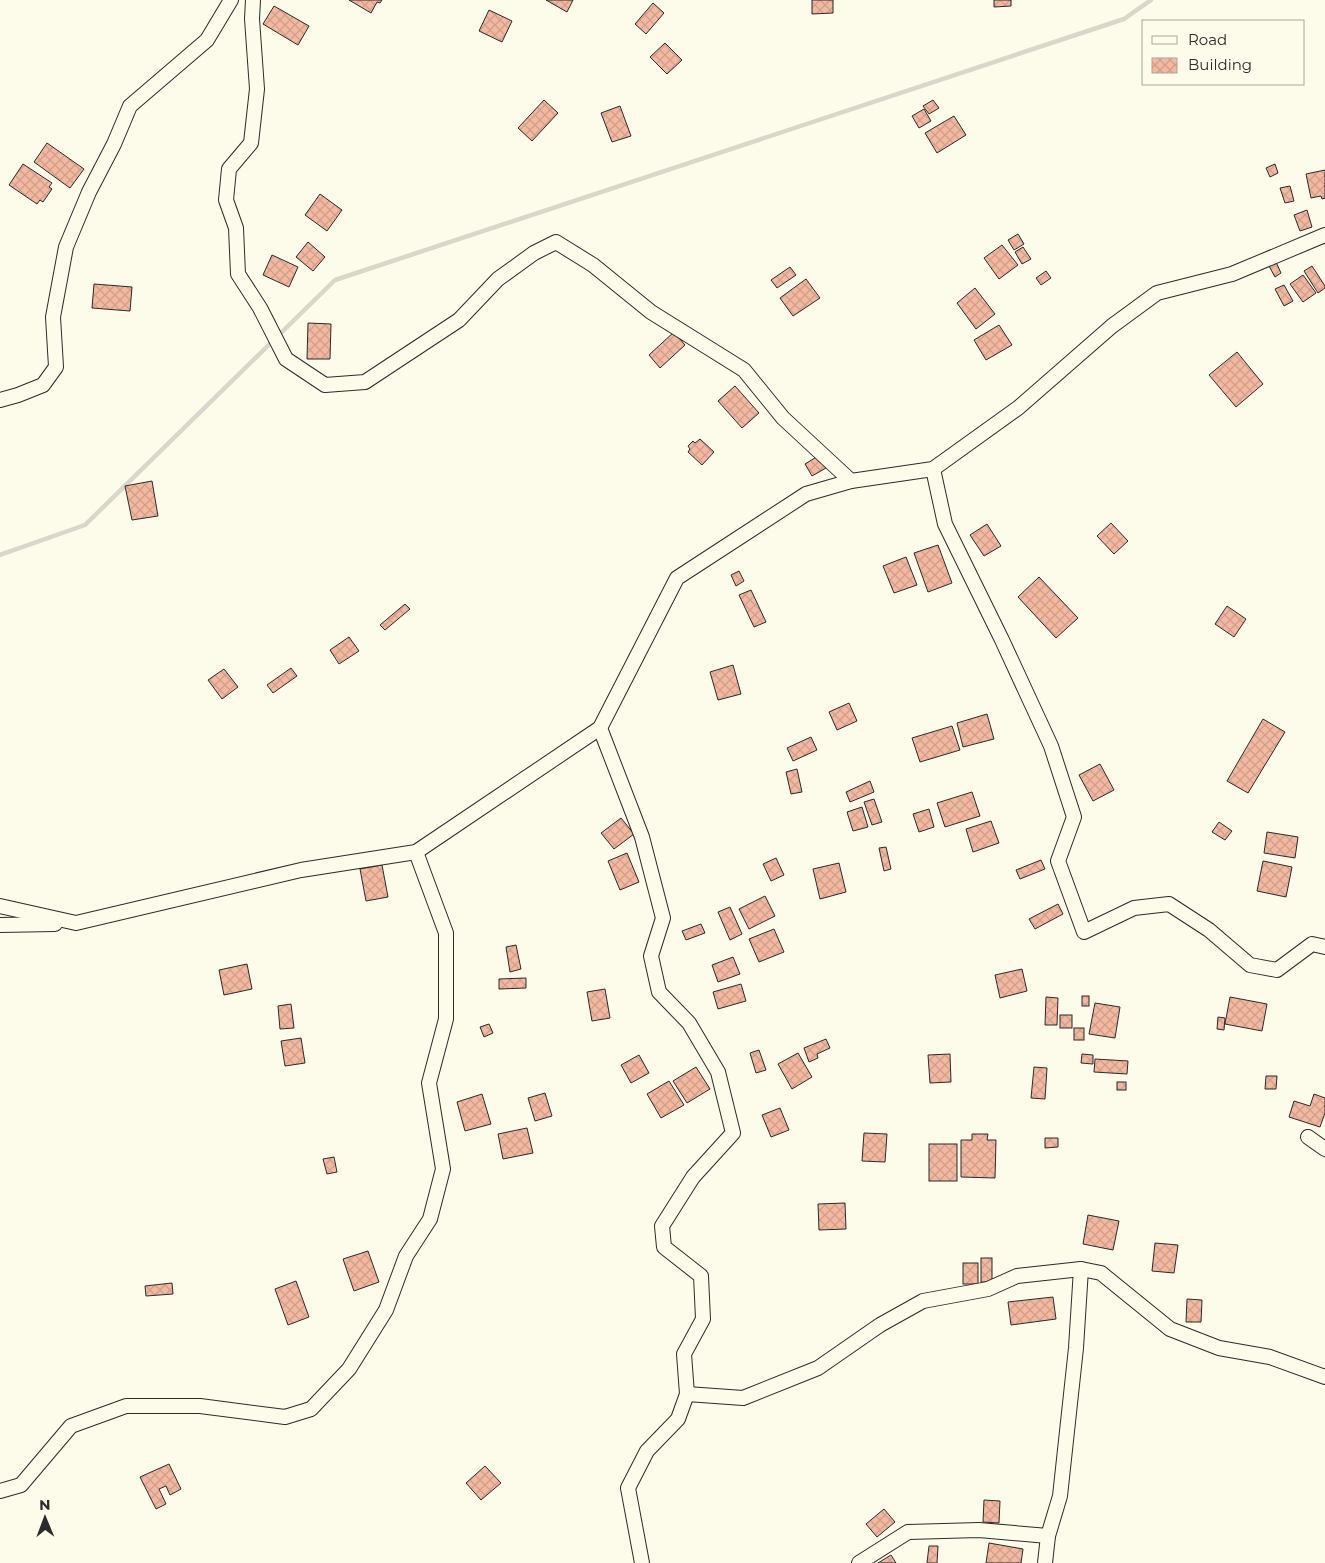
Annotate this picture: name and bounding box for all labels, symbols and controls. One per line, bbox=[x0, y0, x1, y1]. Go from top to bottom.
legend bbox=[1142, 20, 1305, 85]
text: Road bbox=[1188, 30, 1227, 49]
text: Building bbox=[1188, 55, 1252, 74]
north arrow bbox=[20, 1493, 70, 1543]
text: N bbox=[39, 1496, 51, 1514]

